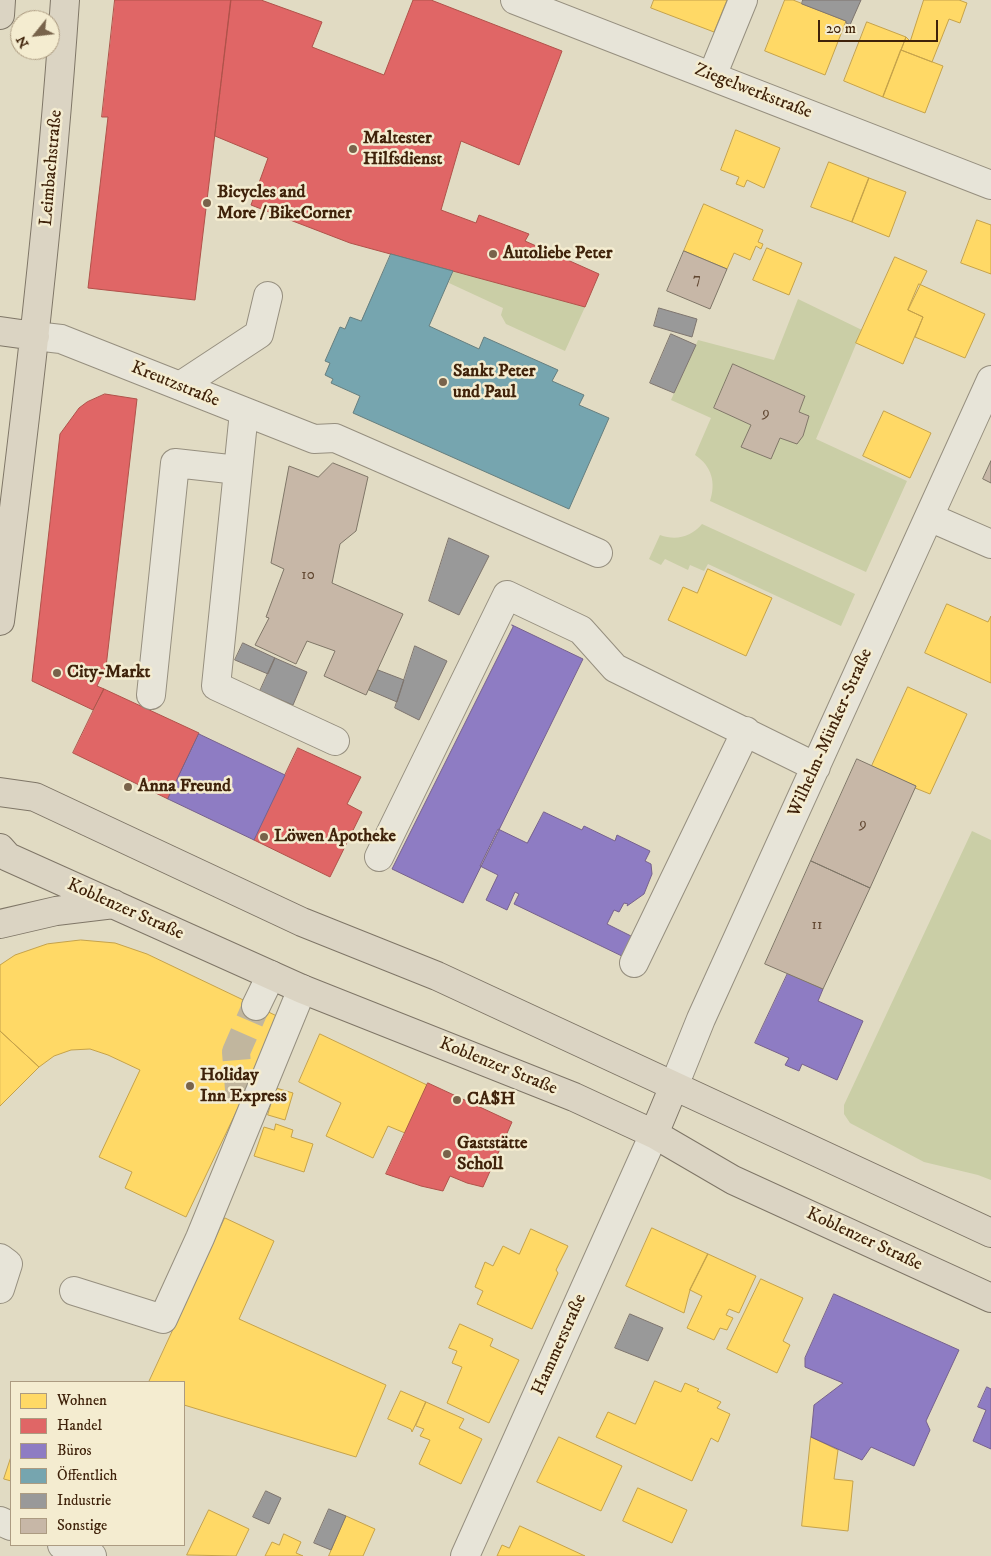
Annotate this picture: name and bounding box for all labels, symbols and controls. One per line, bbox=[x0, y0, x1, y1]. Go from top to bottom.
north arrow bbox=[10, 10, 60, 60]
scale bar bbox=[821, 10, 941, 42]
text: 20 m bbox=[826, 19, 856, 38]
text: N bbox=[12, 32, 33, 51]
street label: Ziegelwerkstraße bbox=[691, 60, 815, 124]
street label: Leimbachstraße bbox=[36, 109, 68, 227]
place label: Maltester Hilfsdienst bbox=[363, 128, 442, 170]
marker: Maltester Hilfsdienst bbox=[347, 143, 359, 155]
place label: Bicycles and More / BikeCorner bbox=[217, 182, 352, 224]
marker: Bicycles and More / BikeCorner bbox=[201, 197, 213, 209]
place label: Autoliebe Peter bbox=[503, 243, 612, 265]
marker: Autoliebe Peter bbox=[487, 248, 499, 260]
house number: 7 bbox=[693, 271, 701, 289]
street label: Kreutzstraße bbox=[128, 357, 222, 413]
place label: Sankt Peter und Paul bbox=[453, 361, 536, 404]
marker: Sankt Peter und Paul bbox=[437, 376, 449, 388]
house number: 9 bbox=[762, 405, 770, 423]
house number: 10 bbox=[301, 567, 315, 585]
street label: Wilhelm-Münker-Straße bbox=[784, 645, 878, 821]
place label: City-Markt bbox=[67, 662, 150, 684]
marker: City-Markt bbox=[51, 667, 63, 679]
place label: Anna Freund bbox=[138, 776, 231, 798]
marker: Anna Freund bbox=[122, 781, 134, 793]
house number: 9 bbox=[859, 816, 867, 834]
place label: Löwen Apotheke bbox=[274, 826, 396, 848]
marker: Löwen Apotheke bbox=[258, 831, 270, 843]
street label: Koblenzer Straße bbox=[63, 875, 187, 945]
house number: 11 bbox=[811, 917, 823, 935]
street label: Koblenzer Straße bbox=[436, 1033, 560, 1101]
place label: Holiday Inn Express bbox=[200, 1065, 287, 1108]
marker: Holiday Inn Express bbox=[184, 1080, 196, 1092]
place label: CA$H bbox=[467, 1089, 515, 1111]
marker: CA$H bbox=[451, 1094, 463, 1106]
place label: Gaststätte Scholl bbox=[457, 1133, 527, 1176]
marker: Gaststätte Scholl bbox=[441, 1148, 453, 1160]
street label: Koblenzer Straße bbox=[803, 1204, 925, 1276]
street label: Hammerstraße bbox=[528, 1291, 592, 1399]
legend bbox=[10, 1381, 185, 1546]
text: Wohnen bbox=[57, 1391, 107, 1410]
text: Handel bbox=[57, 1416, 102, 1435]
text: Büros bbox=[57, 1441, 92, 1460]
text: Öffentlich bbox=[57, 1466, 117, 1485]
text: Industrie bbox=[57, 1491, 111, 1510]
text: Sonstige bbox=[57, 1516, 107, 1535]

